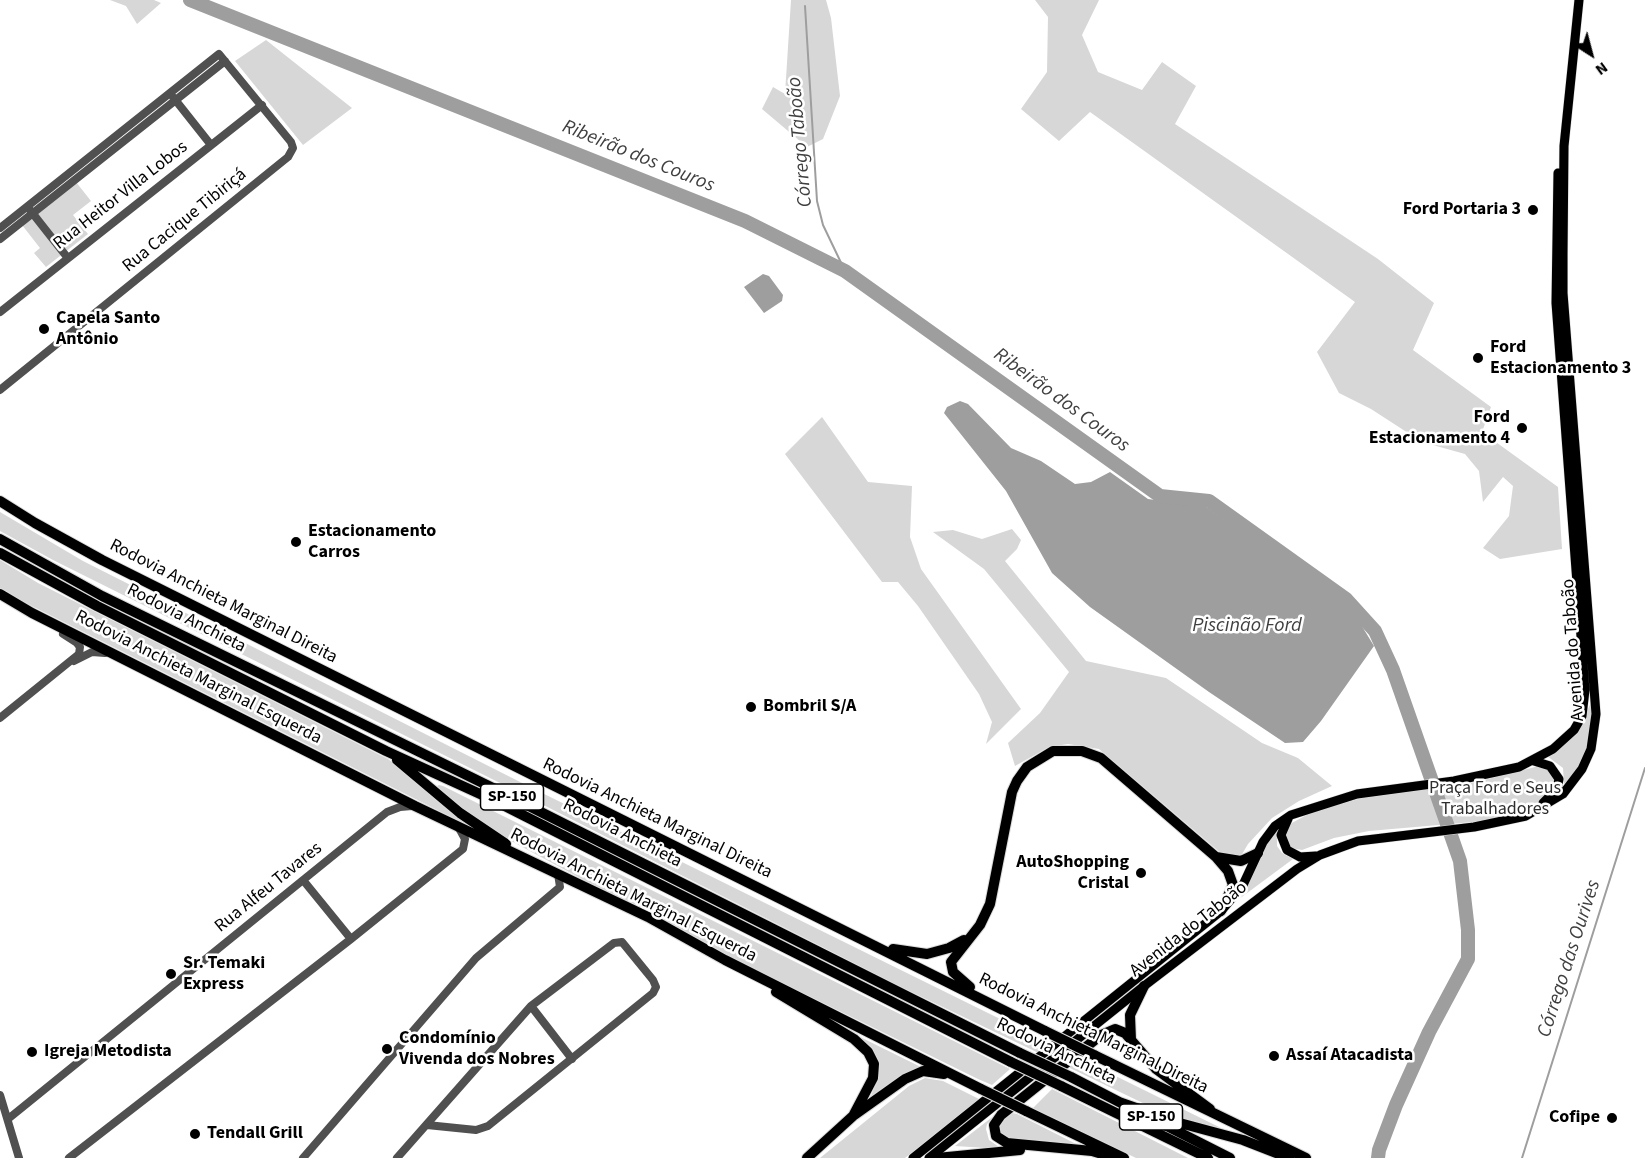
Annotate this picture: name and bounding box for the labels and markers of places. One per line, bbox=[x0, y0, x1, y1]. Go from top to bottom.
place label: Ford Portaria 3 bbox=[1403, 199, 1521, 221]
marker: Ford Portaria 3 bbox=[1526, 203, 1540, 217]
place label: Capela Santo Antônio bbox=[56, 308, 160, 350]
marker: Capela Santo Antônio bbox=[37, 322, 51, 336]
place label: Ford Estacionamento 3 bbox=[1490, 337, 1631, 380]
marker: Ford Estacionamento 3 bbox=[1471, 351, 1485, 365]
place label: Ford Estacionamento 4 bbox=[1369, 407, 1510, 450]
marker: Ford Estacionamento 4 bbox=[1515, 421, 1529, 435]
place label: Estacionamento Carros bbox=[308, 521, 436, 564]
marker: Estacionamento Carros bbox=[289, 535, 303, 549]
place label: Bombril S/A bbox=[763, 696, 856, 718]
marker: Bombril S/A bbox=[744, 700, 758, 714]
place label: AutoShopping Cristal bbox=[1016, 852, 1129, 894]
marker: AutoShopping Cristal bbox=[1134, 866, 1148, 880]
place label: Sr. Temaki Express bbox=[183, 953, 265, 996]
marker: Sr. Temaki Express bbox=[164, 967, 178, 981]
place label: Condomínio Vivenda dos Nobres bbox=[399, 1028, 555, 1070]
place label: Igreja Metodista bbox=[44, 1041, 172, 1063]
marker: Condomínio Vivenda dos Nobres bbox=[380, 1042, 394, 1056]
marker: Igreja Metodista bbox=[25, 1045, 39, 1059]
place label: Assaí Atacadista bbox=[1286, 1045, 1413, 1067]
marker: Assaí Atacadista bbox=[1267, 1049, 1281, 1063]
place label: Cofipe bbox=[1549, 1107, 1600, 1129]
marker: Cofipe bbox=[1605, 1111, 1619, 1125]
place label: Tendall Grill bbox=[207, 1123, 303, 1145]
marker: Tendall Grill bbox=[188, 1127, 202, 1141]

